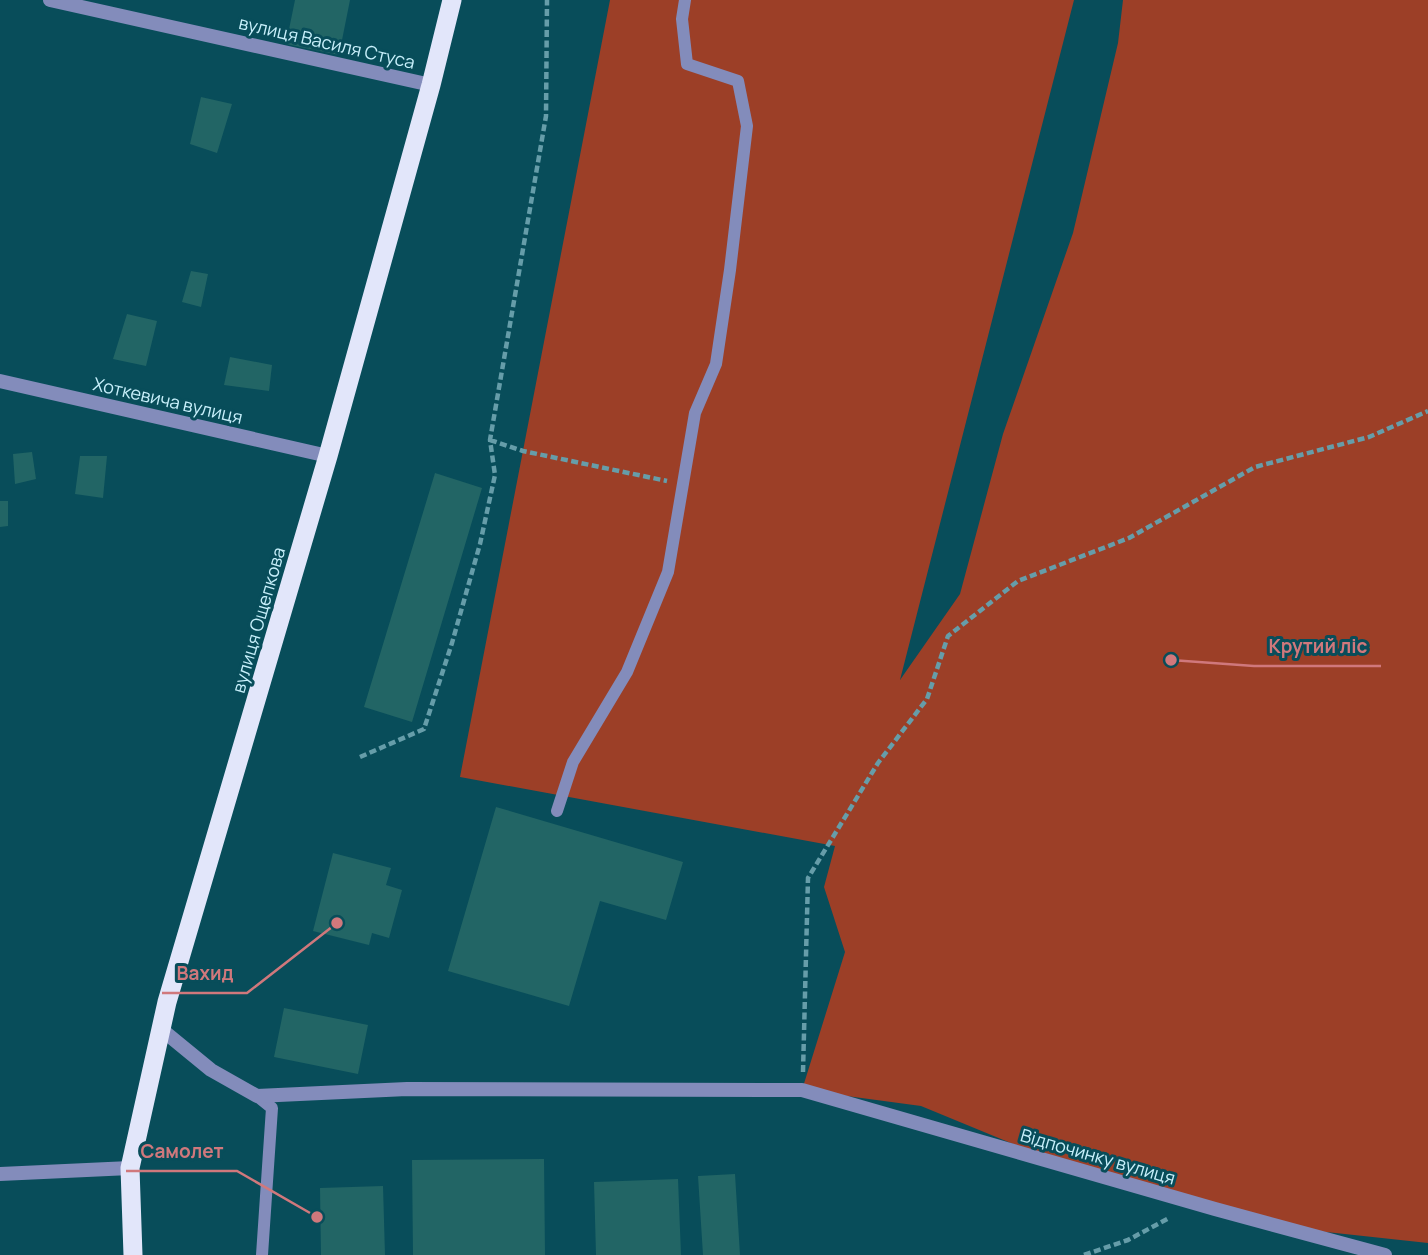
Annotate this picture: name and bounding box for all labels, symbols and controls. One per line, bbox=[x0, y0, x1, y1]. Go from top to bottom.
street label: вулиця Василя Стуса bbox=[237, 10, 417, 74]
street label: Хоткевича вулиця bbox=[91, 371, 245, 429]
street label: вулиця Ощепкова bbox=[226, 544, 290, 696]
callout: Крутий ліс bbox=[1254, 626, 1381, 666]
text: Крутий ліс bbox=[1268, 633, 1368, 659]
callout: Вахид bbox=[162, 953, 247, 993]
text: Вахид bbox=[176, 960, 234, 986]
street label: Відпочинку вулиця bbox=[1018, 1122, 1178, 1190]
callout: Самолет bbox=[126, 1131, 237, 1171]
text: Самолет bbox=[140, 1138, 224, 1164]

